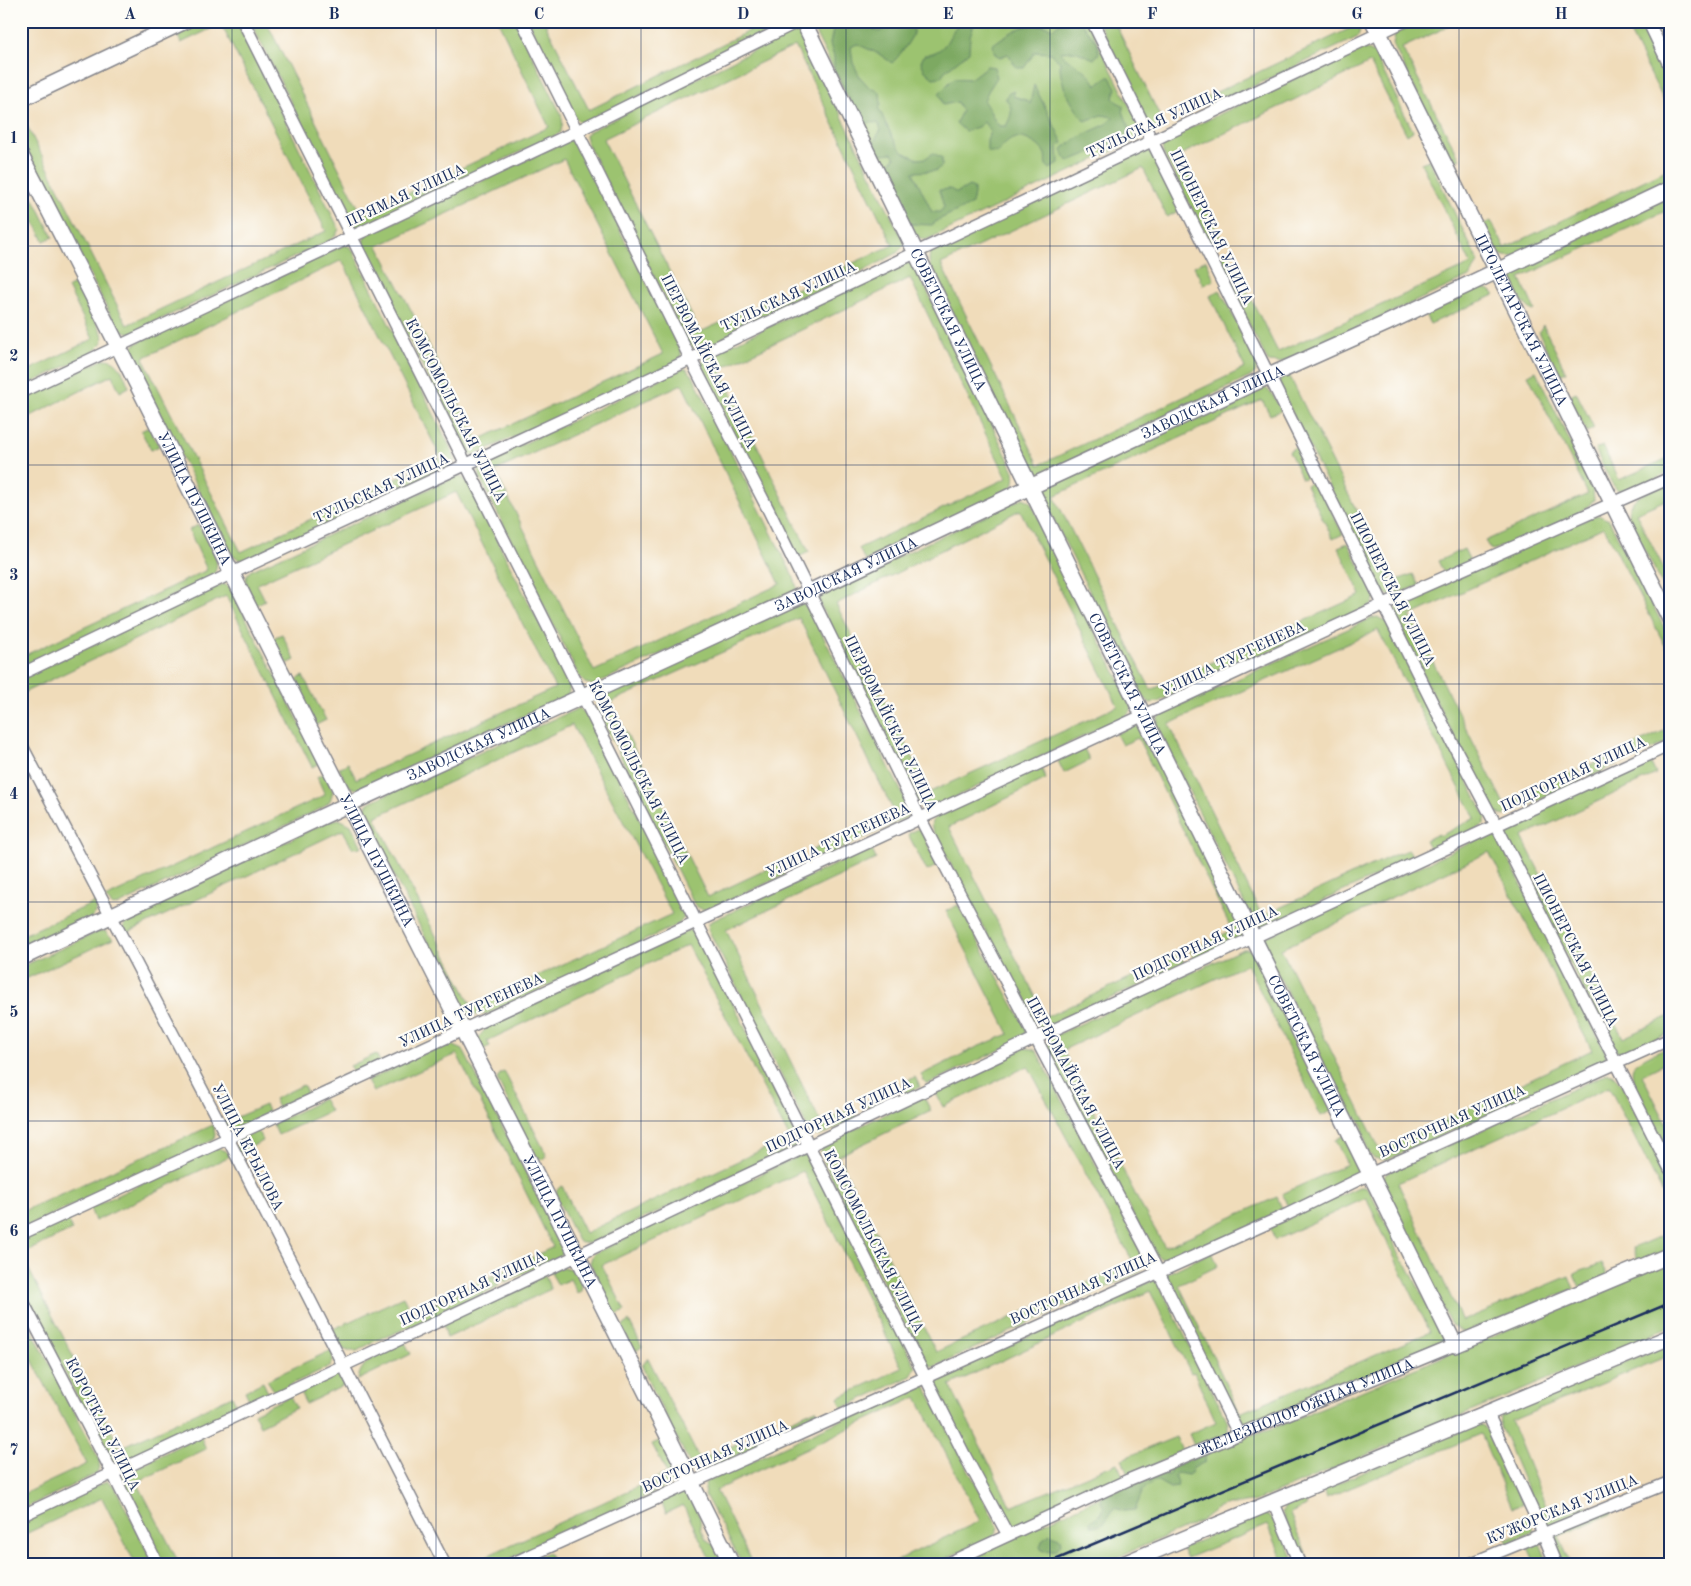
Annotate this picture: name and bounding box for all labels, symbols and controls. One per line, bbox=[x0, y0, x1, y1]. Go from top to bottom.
text: A bbox=[124, 7, 136, 23]
text: B bbox=[328, 7, 340, 23]
text: C bbox=[534, 7, 544, 23]
text: D bbox=[737, 7, 749, 23]
text: E bbox=[942, 7, 954, 23]
text: F bbox=[1147, 7, 1158, 23]
text: G bbox=[1351, 7, 1363, 23]
text: H bbox=[1554, 7, 1568, 23]
street label: ТУЛЬСКАЯ УЛИЦА bbox=[1085, 86, 1225, 162]
text: 1 bbox=[9, 131, 19, 147]
street label: ПИОНЕРСКАЯ УЛИЦА bbox=[1167, 148, 1255, 308]
street label: ПРЯМАЯ УЛИЦА bbox=[344, 162, 468, 231]
street label: ПРОЛЕТАРСКАЯ УЛИЦА bbox=[1471, 232, 1569, 410]
street label: СОВЕТСКАЯ УЛИЦА bbox=[906, 246, 988, 394]
street label: ТУЛЬСКАЯ УЛИЦА bbox=[719, 259, 859, 335]
street label: ПЕРВОМАЙСКАЯ УЛИЦА bbox=[657, 270, 762, 452]
street label: КОМСОМОЛЬСКАЯ УЛИЦА bbox=[402, 316, 508, 505]
text: 2 bbox=[9, 349, 19, 365]
street label: ЗАВОДСКАЯ УЛИЦА bbox=[1139, 364, 1288, 443]
street label: УЛИЦА ПУШКИНА bbox=[154, 430, 233, 569]
street label: ТУЛЬСКАЯ УЛИЦА bbox=[312, 451, 452, 527]
street label: ПИОНЕРСКАЯ УЛИЦА bbox=[1346, 510, 1437, 670]
street label: ЗАВОДСКАЯ УЛИЦА bbox=[773, 535, 921, 616]
text: 3 bbox=[9, 568, 19, 584]
street label: СОВЕТСКАЯ УЛИЦА bbox=[1085, 611, 1168, 758]
street label: УЛИЦА ТУРГЕНЕВА bbox=[1159, 619, 1308, 699]
street label: ПЕРВОМАЙСКАЯ УЛИЦА bbox=[841, 632, 943, 814]
street label: КОМСОМОЛЬСКАЯ УЛИЦА bbox=[585, 678, 691, 867]
street label: ЗАВОДСКАЯ УЛИЦА bbox=[405, 706, 554, 785]
street label: ПОДГОРНАЯ УЛИЦА bbox=[1498, 735, 1649, 816]
text: 4 bbox=[9, 787, 19, 803]
street label: УЛИЦА ПУШКИНА bbox=[335, 792, 415, 930]
street label: УЛИЦА ТУРГЕНЕВА bbox=[764, 801, 913, 881]
street label: ПИОНЕРСКАЯ УЛИЦА bbox=[1529, 871, 1620, 1031]
street label: ПОДГОРНАЯ УЛИЦА bbox=[1130, 904, 1281, 985]
street label: УЛИЦА ТУРГЕНЕВА bbox=[397, 971, 546, 1051]
street label: СОВЕТСКАЯ УЛИЦА bbox=[1264, 973, 1347, 1120]
street label: ПЕРВОМАЙСКАЯ УЛИЦА bbox=[1023, 993, 1130, 1173]
text: 5 bbox=[9, 1005, 19, 1021]
street label: ПОДГОРНАЯ УЛИЦА bbox=[763, 1076, 914, 1157]
street label: УЛИЦА КРЫЛОВА bbox=[208, 1082, 285, 1214]
street label: ВОСТОЧНАЯ УЛИЦА bbox=[1377, 1083, 1529, 1161]
street label: КОМСОМОЛЬСКАЯ УЛИЦА bbox=[820, 1147, 926, 1336]
street label: УЛИЦА ПУШКИНА bbox=[519, 1153, 599, 1291]
text: 6 bbox=[9, 1224, 19, 1240]
street label: ПОДГОРНАЯ УЛИЦА bbox=[397, 1249, 548, 1330]
street label: ВОСТОЧНАЯ УЛИЦА bbox=[1008, 1250, 1160, 1328]
street label: КОРОТКАЯ УЛИЦА bbox=[62, 1356, 142, 1494]
street label: ЖЕЛЕЗНОДОРОЖНАЯ УЛИЦА bbox=[1196, 1357, 1417, 1459]
street label: ВОСТОЧНАЯ УЛИЦА bbox=[640, 1418, 792, 1496]
text: 7 bbox=[9, 1443, 19, 1459]
street label: КУЖОРСКАЯ УЛИЦА bbox=[1485, 1473, 1641, 1548]

